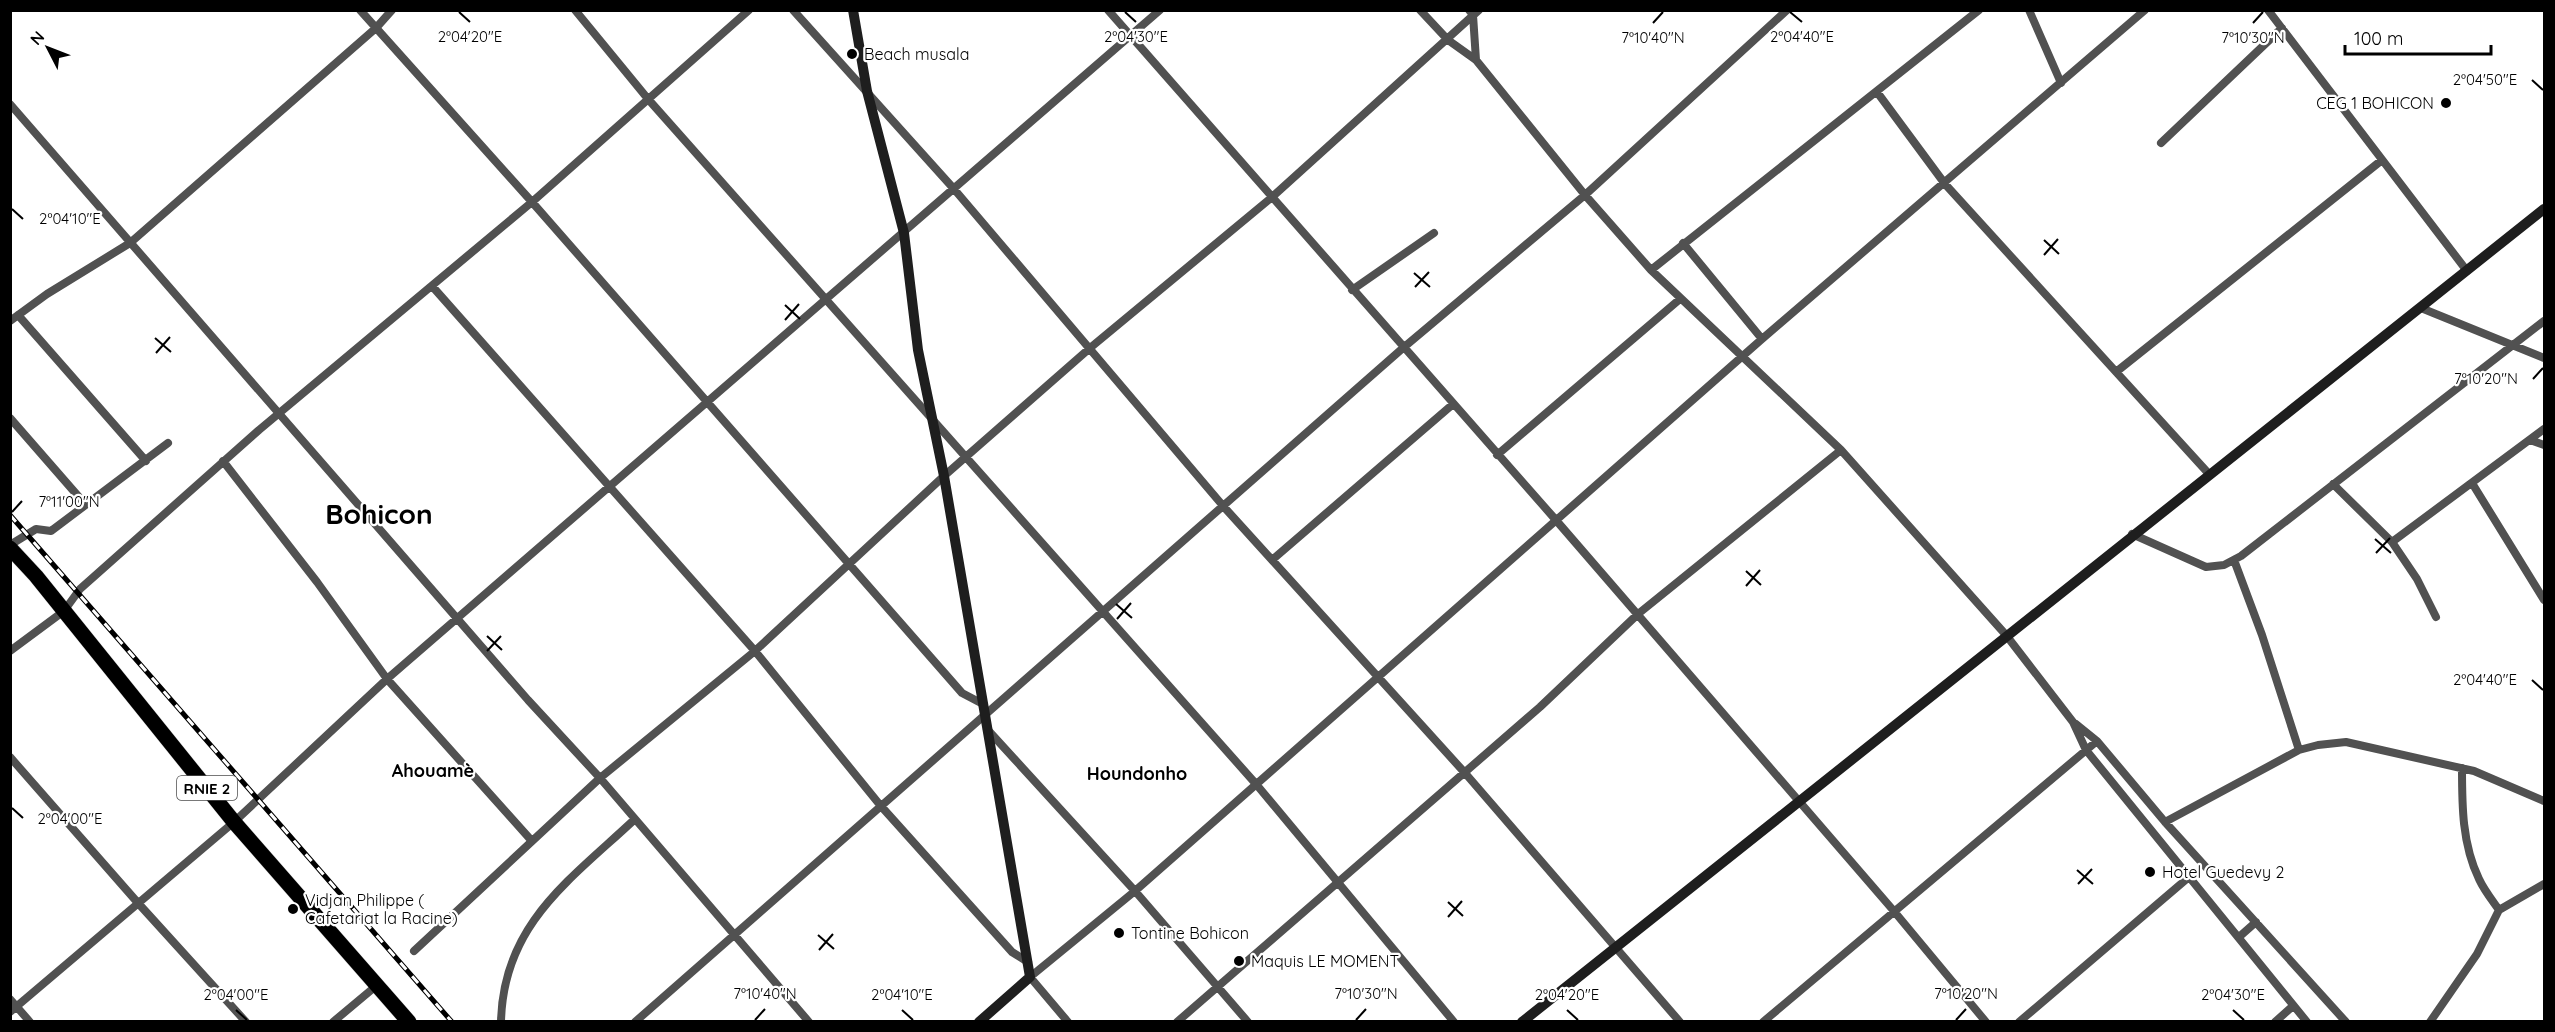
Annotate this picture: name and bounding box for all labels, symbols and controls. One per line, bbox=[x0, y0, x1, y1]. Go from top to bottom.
north arrow bbox=[18, 18, 78, 78]
scale bar bbox=[2345, 18, 2490, 56]
text: N bbox=[25, 27, 48, 49]
text: 2°04'20"E bbox=[438, 27, 502, 46]
text: 2°04'30"E bbox=[1104, 27, 1168, 46]
text: 2°04'40"E bbox=[1770, 27, 1834, 46]
text: 100 m bbox=[2354, 27, 2403, 50]
text: 7°10'40"N bbox=[1621, 28, 1685, 47]
text: 7°10'30"N bbox=[2221, 28, 2285, 47]
place label: Beach musala bbox=[864, 44, 969, 64]
marker: Beach musala bbox=[845, 47, 859, 61]
text: 2°04'50"E bbox=[2453, 70, 2517, 89]
place label: CEG 1 BOHICON bbox=[2316, 93, 2434, 113]
marker: CEG 1 BOHICON bbox=[2439, 96, 2453, 110]
text: 2°04'10"E bbox=[39, 209, 101, 228]
text: 7°10'20"N bbox=[2454, 369, 2518, 388]
text: 7°11'00"N bbox=[38, 492, 100, 511]
district label: Bohicon bbox=[325, 496, 433, 531]
text: 2°04'40"E bbox=[2453, 670, 2517, 689]
district label: Ahouamè bbox=[392, 759, 474, 782]
district label: Houndonho bbox=[1087, 762, 1187, 785]
road number: RNIE 2 bbox=[177, 776, 237, 800]
text: 2°04'00"E bbox=[37, 809, 103, 828]
place label: Hotel Guedevy 2 bbox=[2162, 862, 2284, 882]
marker: Hotel Guedevy 2 bbox=[2143, 865, 2157, 879]
place label: Vidjan Philippe ( Cafetariat la Racine) bbox=[305, 890, 458, 928]
marker: Vidjan Philippe ( Cafetariat la Racine) bbox=[286, 902, 300, 916]
place label: Tontine Bohicon bbox=[1131, 923, 1249, 943]
marker: Tontine Bohicon bbox=[1112, 926, 1126, 940]
place label: Maquis LE MOMENT bbox=[1251, 951, 1399, 971]
marker: Maquis LE MOMENT bbox=[1232, 954, 1246, 968]
text: 7°10'40"N bbox=[733, 984, 797, 1003]
text: 7°10'30"N bbox=[1334, 984, 1398, 1003]
text: 7°10'20"N bbox=[1934, 984, 1998, 1003]
text: 2°04'00"E bbox=[203, 985, 269, 1004]
text: 2°04'10"E bbox=[871, 985, 933, 1004]
text: 2°04'20"E bbox=[1535, 985, 1599, 1004]
text: 2°04'30"E bbox=[2201, 985, 2265, 1004]

